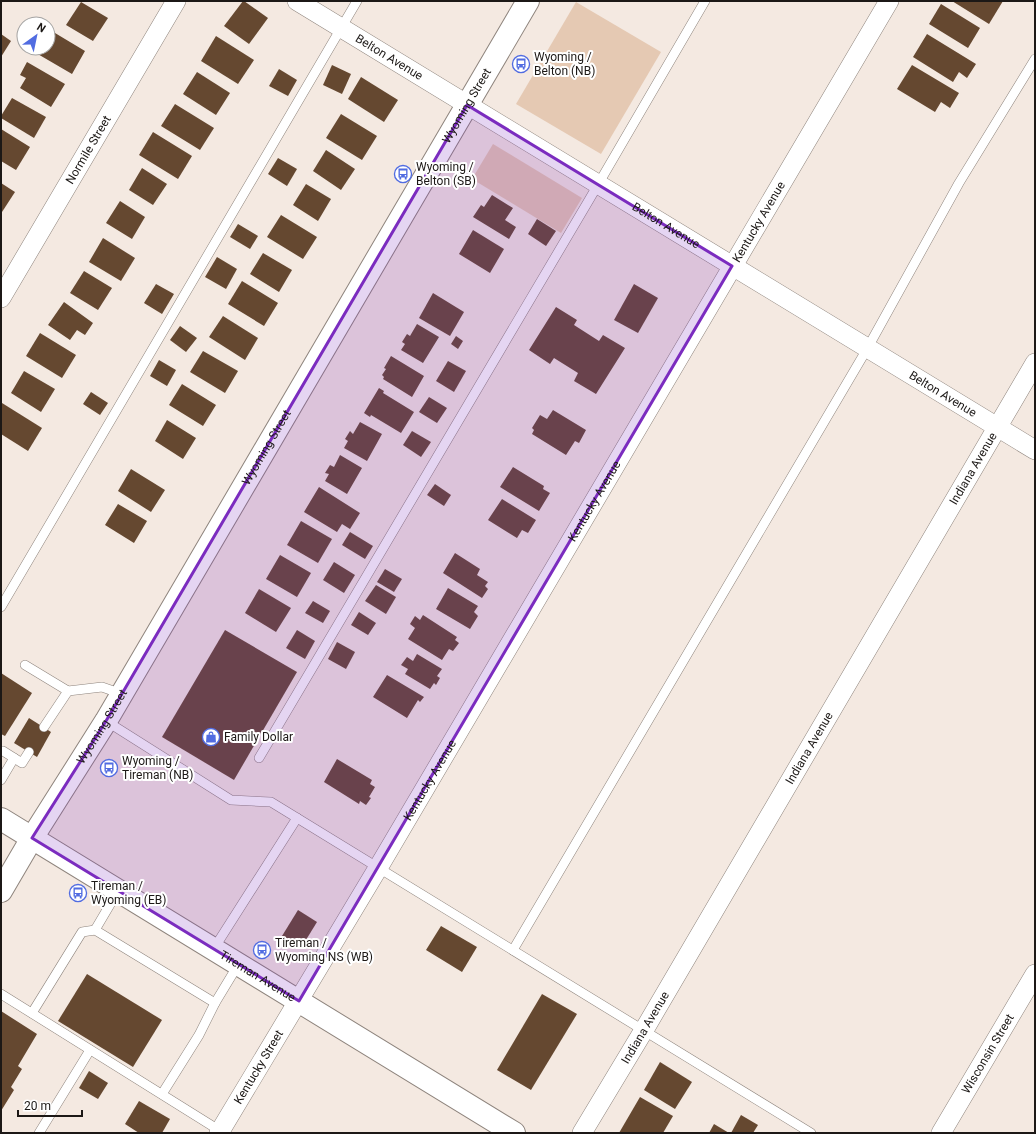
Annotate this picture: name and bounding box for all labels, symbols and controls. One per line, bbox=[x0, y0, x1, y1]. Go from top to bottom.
north arrow bbox=[16, 16, 56, 56]
text: N bbox=[34, 20, 48, 36]
street label: Belton Avenue bbox=[353, 31, 426, 83]
place label: Wyoming / Belton (NB) bbox=[534, 50, 595, 78]
bus stop icon: Wyoming / Belton (NB) bbox=[511, 54, 531, 74]
street label: Wyoming Street bbox=[439, 66, 494, 146]
street label: Normile Street bbox=[63, 113, 114, 187]
place label: Wyoming / Belton (SB) bbox=[416, 160, 476, 188]
bus stop icon: Wyoming / Belton (SB) bbox=[393, 164, 413, 184]
street label: Kentucky Avenue bbox=[730, 179, 788, 265]
street label: Belton Avenue bbox=[630, 200, 702, 251]
street label: Belton Avenue bbox=[907, 368, 979, 420]
street label: Wyoming Street bbox=[239, 407, 294, 487]
street label: Indiana Avenue bbox=[946, 430, 1000, 507]
street label: Kentucky Avenue bbox=[565, 458, 624, 544]
street label: Wyoming Street bbox=[74, 687, 130, 766]
street label: Indiana Avenue bbox=[783, 709, 836, 787]
shop icon: Family Dollar bbox=[201, 727, 221, 747]
place label: Family Dollar bbox=[224, 730, 293, 744]
street label: Kentucky Avenue bbox=[401, 737, 459, 823]
place label: Wyoming / Tireman (NB) bbox=[122, 754, 193, 782]
bus stop icon: Wyoming / Tireman (NB) bbox=[99, 758, 119, 778]
place label: Tireman / Wyoming (EB) bbox=[91, 879, 166, 907]
bus stop icon: Tireman / Wyoming (EB) bbox=[68, 883, 88, 903]
place label: Tireman / Wyoming NS (WB) bbox=[275, 936, 373, 964]
bus stop icon: Tireman / Wyoming NS (WB) bbox=[252, 940, 272, 960]
street label: Tireman Avenue bbox=[217, 948, 298, 1005]
street label: Indiana Avenue bbox=[618, 989, 672, 1066]
street label: Wisconsin Street bbox=[959, 1011, 1017, 1096]
street label: Kentucky Street bbox=[231, 1027, 286, 1106]
scale bar bbox=[18, 1092, 82, 1118]
text: 20 m bbox=[24, 1099, 51, 1113]

